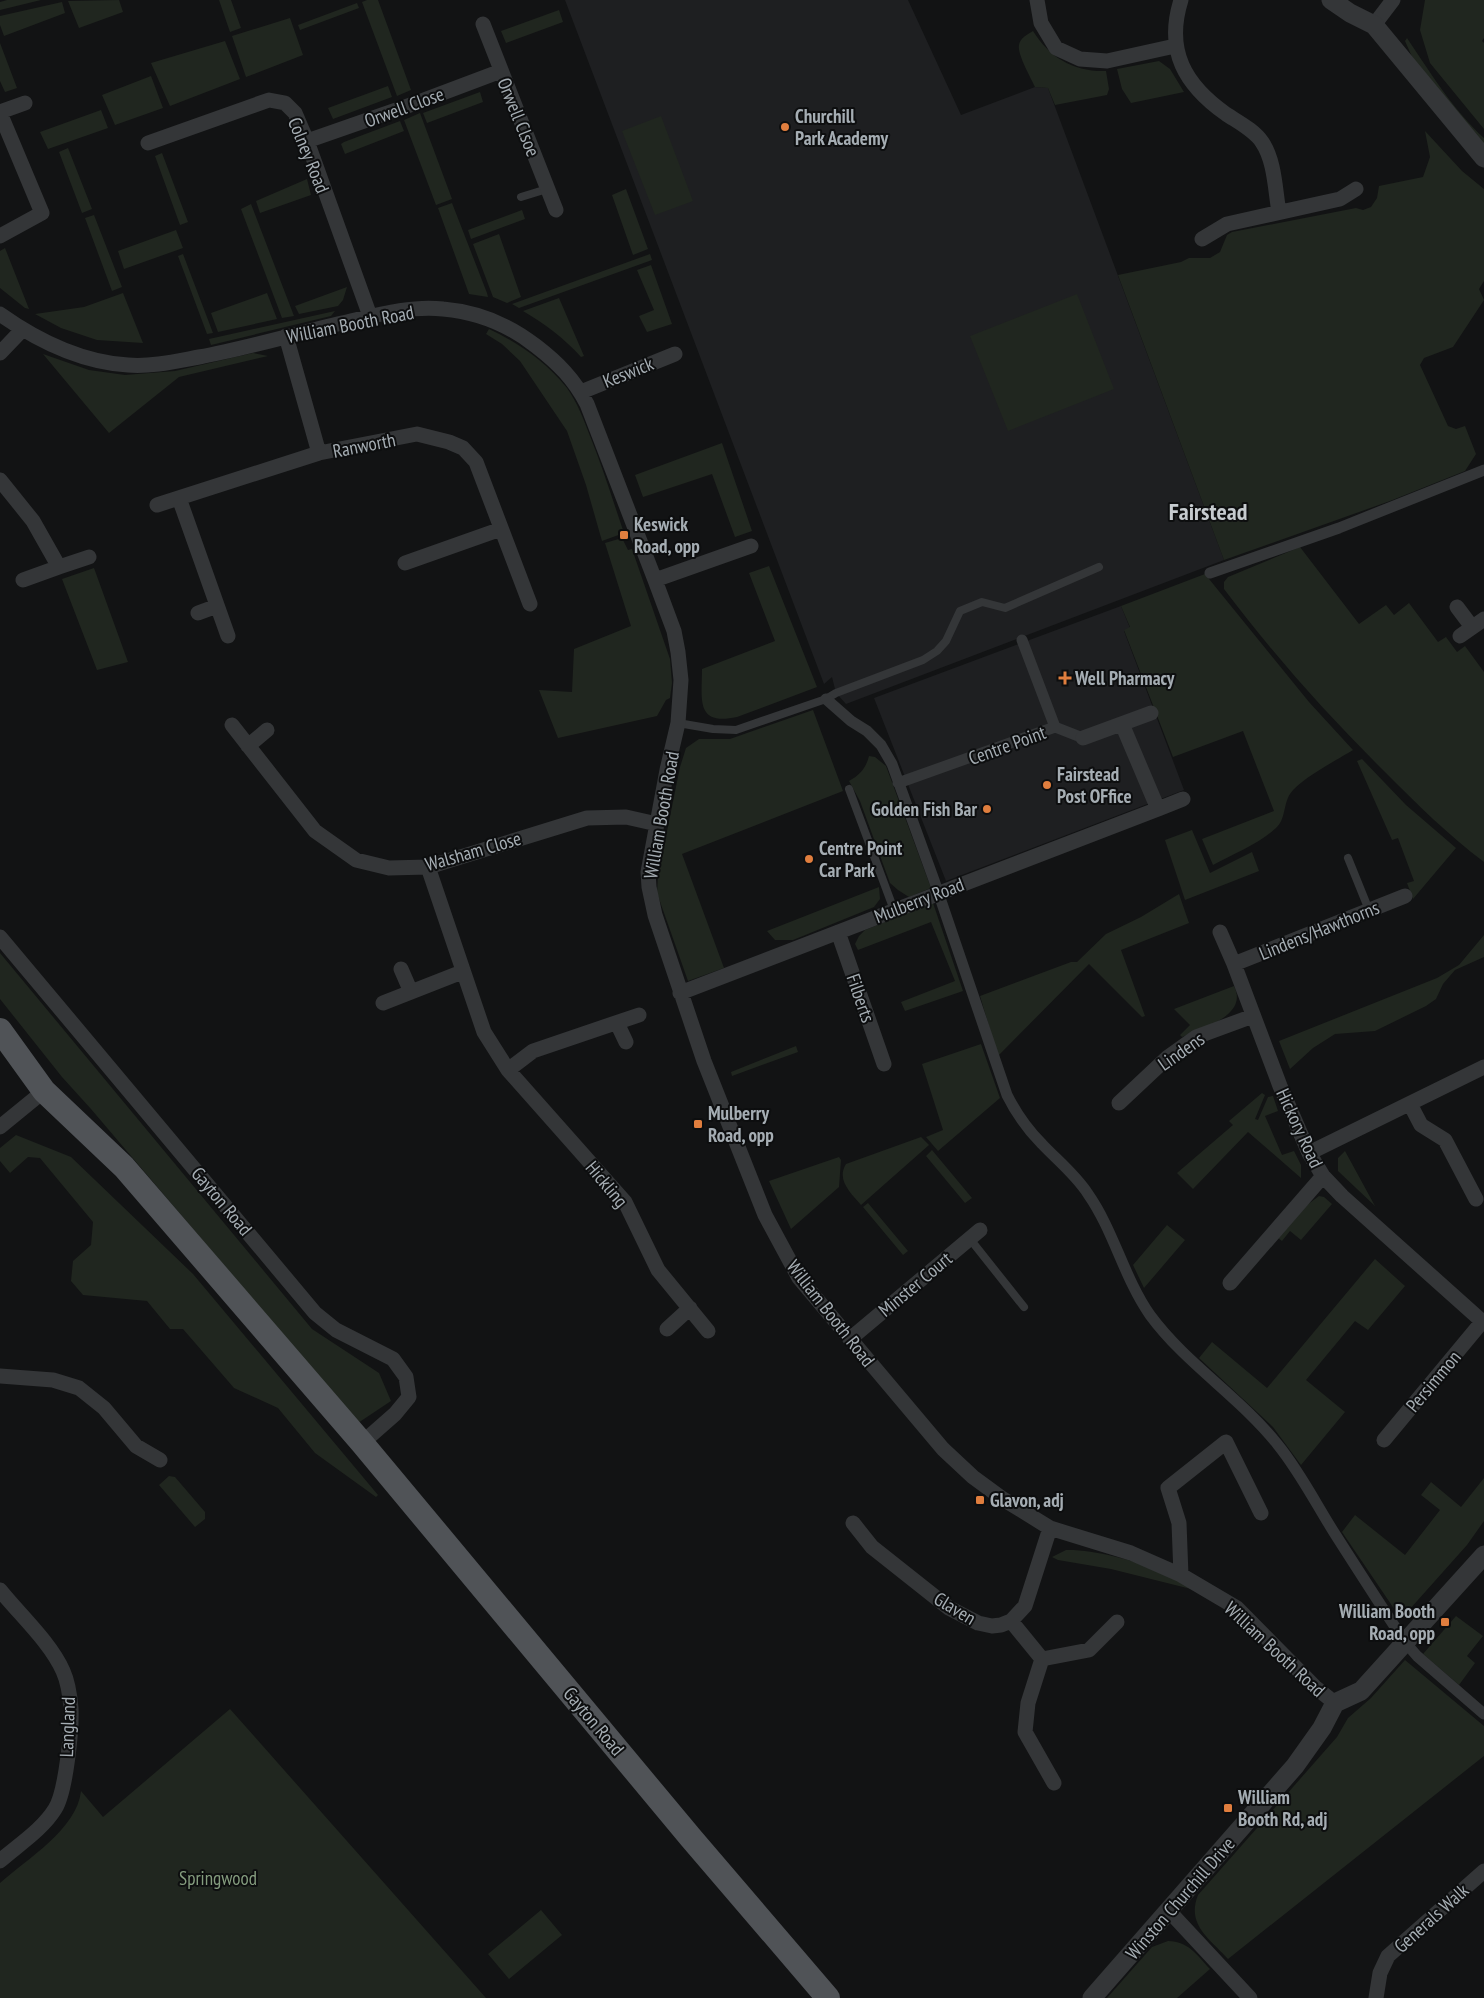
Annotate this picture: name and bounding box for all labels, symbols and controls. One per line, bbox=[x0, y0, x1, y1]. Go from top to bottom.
street label: Orwell Clsoe bbox=[492, 74, 546, 160]
street label: Orwell Close bbox=[361, 81, 447, 132]
place label: Churchill Park Academy bbox=[795, 104, 889, 150]
street label: Colney Road bbox=[283, 114, 335, 196]
marker: Churchill Park Academy bbox=[779, 121, 791, 133]
street label: William Booth Road bbox=[284, 300, 416, 348]
street label: Keswick bbox=[599, 351, 657, 393]
street label: Ranworth bbox=[331, 427, 397, 463]
district label: Fairstead bbox=[1169, 496, 1247, 527]
place label: Keswick Road, opp bbox=[634, 512, 700, 558]
marker: Keswick Road, opp bbox=[618, 529, 630, 541]
place label: Well Pharmacy bbox=[1074, 666, 1175, 690]
marker: Well Pharmacy bbox=[1059, 672, 1071, 684]
street label: Centre Point bbox=[965, 720, 1050, 770]
street label: William Booth Road bbox=[638, 749, 684, 881]
place label: Fairstead Post OFfice bbox=[1057, 762, 1132, 808]
marker: Fairstead Post OFfice bbox=[1041, 779, 1053, 791]
place label: Golden Fish Bar bbox=[871, 797, 977, 821]
marker: Golden Fish Bar bbox=[981, 803, 993, 815]
street label: Walsham Close bbox=[422, 826, 524, 876]
place label: Centre Point Car Park bbox=[819, 836, 903, 882]
marker: Centre Point Car Park bbox=[803, 853, 815, 865]
street label: Mulberry Road bbox=[871, 872, 967, 928]
street label: Lindens/Hawthorns bbox=[1255, 895, 1383, 965]
street label: Filberts bbox=[842, 971, 880, 1025]
street label: Lindens bbox=[1153, 1026, 1209, 1076]
street label: Hickory Road bbox=[1271, 1085, 1329, 1171]
place label: Mulberry Road, opp bbox=[708, 1101, 774, 1147]
marker: Mulberry Road, opp bbox=[692, 1118, 704, 1130]
street label: Hickling bbox=[581, 1156, 633, 1212]
street label: Gayton Road bbox=[186, 1162, 258, 1240]
street label: Minster Court bbox=[873, 1246, 957, 1322]
street label: William Booth Road bbox=[782, 1255, 880, 1371]
street label: Persimmon bbox=[1400, 1345, 1466, 1417]
place label: Glavon, adj bbox=[990, 1488, 1064, 1512]
marker: Glavon, adj bbox=[974, 1494, 986, 1506]
street label: Glaven bbox=[930, 1586, 980, 1630]
street label: William Booth Road bbox=[1220, 1596, 1330, 1702]
place label: William Booth Road, opp bbox=[1338, 1599, 1435, 1645]
marker: William Booth Road, opp bbox=[1439, 1616, 1451, 1628]
street label: Gayton Road bbox=[558, 1682, 630, 1760]
street label: Langland bbox=[54, 1696, 80, 1758]
place label: William Booth Rd, adj bbox=[1237, 1785, 1328, 1831]
marker: William Booth Rd, adj bbox=[1222, 1802, 1234, 1814]
street label: Winston Churchill Drive bbox=[1120, 1832, 1240, 1964]
park label: Springwood bbox=[179, 1866, 257, 1890]
street label: Generals Walk bbox=[1389, 1878, 1474, 1958]

